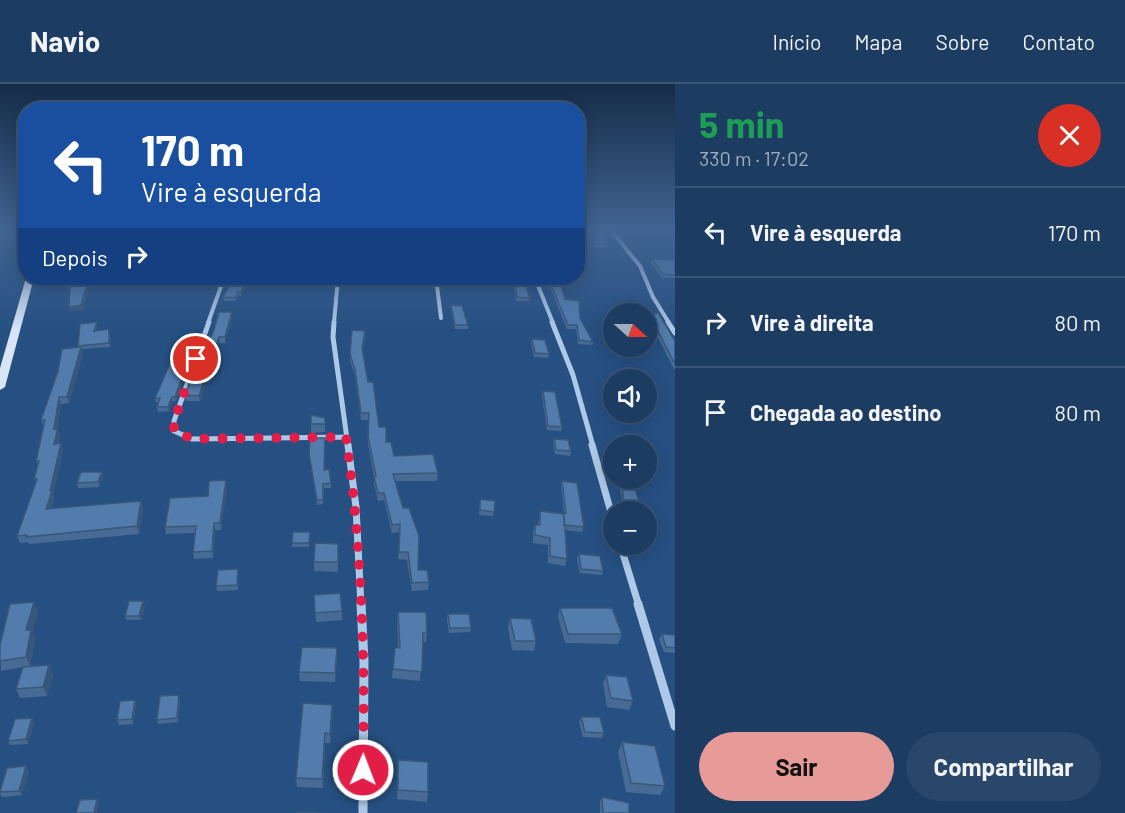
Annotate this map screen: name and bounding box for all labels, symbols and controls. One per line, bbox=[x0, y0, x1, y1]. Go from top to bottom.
text: Navio bbox=[30, 24, 100, 58]
text: Início bbox=[773, 29, 821, 54]
text: Mapa bbox=[854, 29, 903, 54]
text: Sobre bbox=[936, 29, 989, 54]
text: Contato bbox=[1022, 29, 1095, 54]
text: 5 min bbox=[699, 102, 785, 145]
button: close bbox=[1038, 104, 1101, 167]
text: 170 m bbox=[141, 124, 244, 174]
icon: left bbox=[42, 126, 120, 204]
text: 330 m · 17:02 bbox=[699, 146, 809, 170]
text: Vire à esquerda bbox=[141, 175, 322, 207]
icon: left bbox=[699, 216, 732, 249]
text: Vire à esquerda bbox=[750, 219, 901, 245]
text: 170 m bbox=[1048, 219, 1101, 245]
icon: right bbox=[120, 240, 153, 273]
text: Depois bbox=[42, 244, 108, 270]
north arrow bbox=[603, 303, 657, 357]
map controls bbox=[603, 303, 657, 555]
icon: right bbox=[699, 306, 732, 339]
text: Vire à direita bbox=[750, 309, 874, 335]
text: 80 m bbox=[1055, 309, 1101, 335]
pin bbox=[170, 333, 221, 384]
icon: arrive bbox=[179, 342, 212, 375]
button: sound bbox=[603, 369, 657, 423]
icon: arrive bbox=[699, 396, 732, 429]
text: Chegada ao destino bbox=[750, 399, 941, 425]
text: 80 m bbox=[1055, 399, 1101, 425]
button: + bbox=[603, 435, 657, 489]
button: − bbox=[603, 501, 657, 555]
button: Sair bbox=[699, 732, 894, 801]
button: Compartilhar bbox=[906, 732, 1101, 801]
position arrow bbox=[331, 738, 395, 802]

